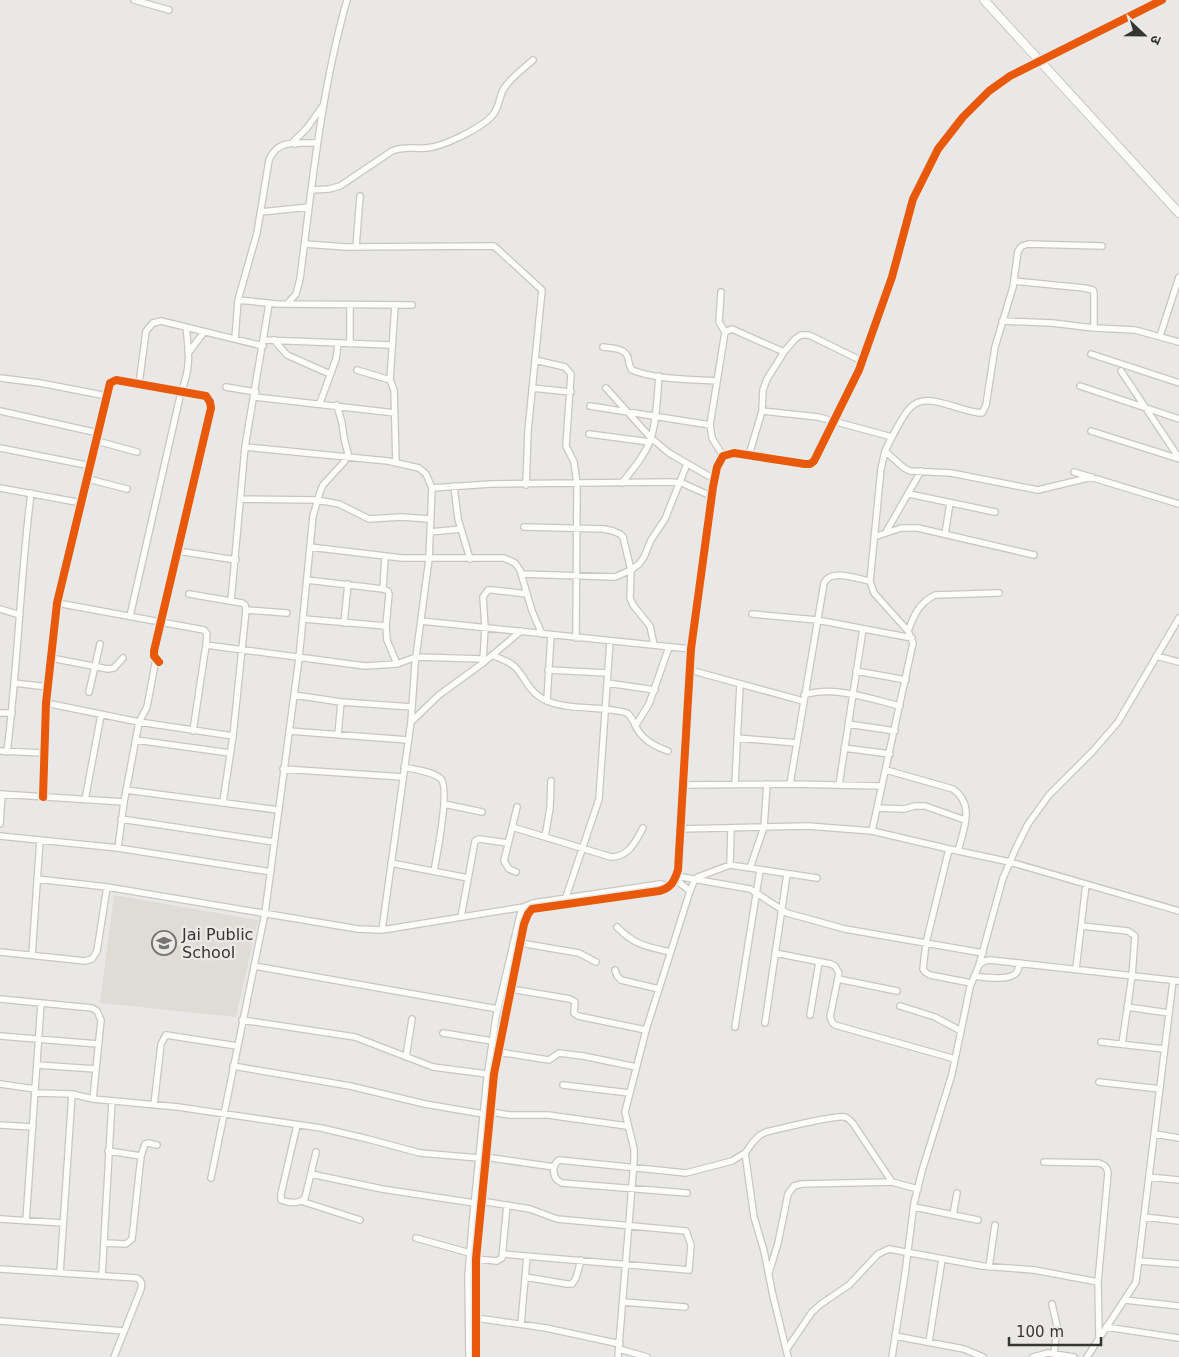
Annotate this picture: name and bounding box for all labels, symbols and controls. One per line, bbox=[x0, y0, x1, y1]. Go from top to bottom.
north arrow bbox=[1119, 10, 1169, 60]
text: उ bbox=[1147, 33, 1165, 47]
place label: Jai Public School bbox=[181, 925, 253, 962]
school or university icon: Jai Public School bbox=[151, 930, 177, 956]
scale bar bbox=[1009, 1314, 1102, 1346]
text: 100 m bbox=[1016, 1323, 1064, 1341]

